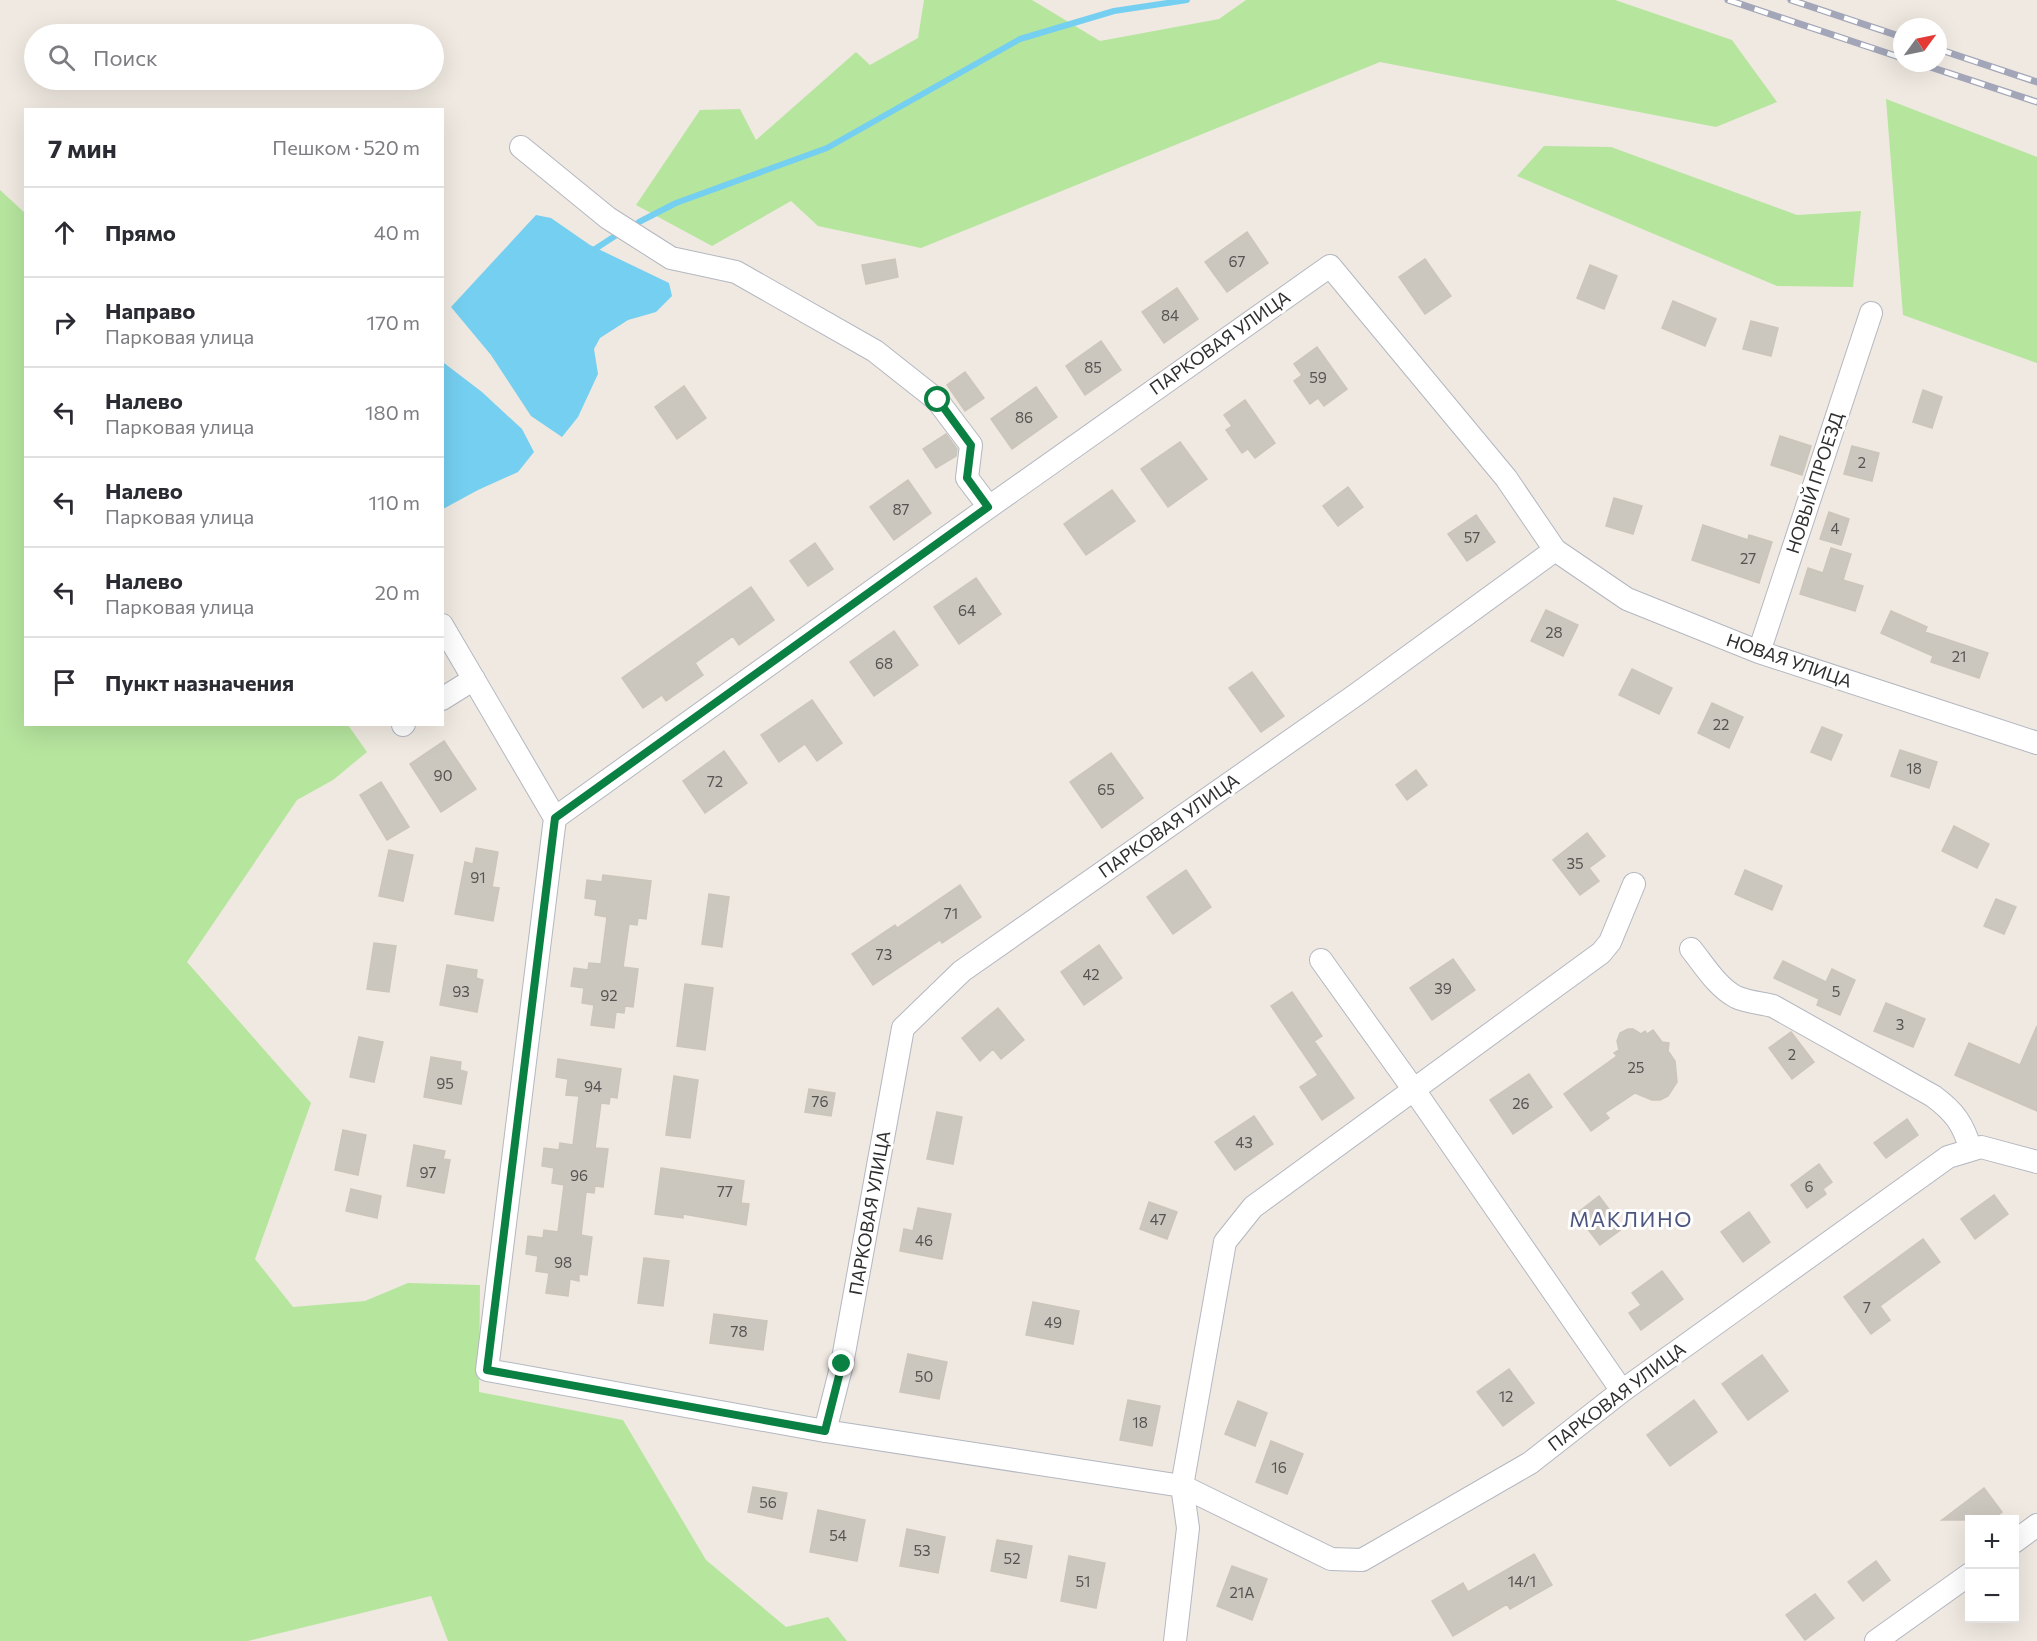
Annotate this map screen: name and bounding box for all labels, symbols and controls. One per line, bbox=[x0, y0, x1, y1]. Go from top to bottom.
north arrow bbox=[1893, 18, 1947, 72]
search box bbox=[24, 24, 444, 90]
icon: search bbox=[45, 41, 78, 74]
text: Поиск bbox=[93, 44, 158, 71]
text: 7 мин bbox=[48, 132, 117, 163]
text: Пешком · 520 m bbox=[272, 135, 420, 159]
icon: ahead bbox=[48, 216, 81, 249]
text: Прямо bbox=[105, 219, 176, 246]
text: 40 m bbox=[374, 220, 420, 244]
house number: 67 bbox=[1229, 252, 1246, 270]
street label: ПАРКОВАЯ УЛИЦА bbox=[1145, 285, 1294, 399]
text: Направо bbox=[105, 297, 195, 324]
icon: right bbox=[48, 306, 81, 339]
house number: 84 bbox=[1161, 306, 1179, 324]
text: 170 m bbox=[367, 310, 420, 334]
text: Парковая улица bbox=[105, 324, 254, 348]
house number: 85 bbox=[1084, 358, 1102, 376]
house number: 59 bbox=[1309, 368, 1327, 386]
route start bbox=[924, 386, 950, 412]
text: Налево bbox=[105, 387, 183, 414]
icon: left bbox=[48, 396, 81, 429]
text: 180 m bbox=[365, 400, 420, 424]
house number: 86 bbox=[1015, 408, 1033, 426]
street label: НОВЫЙ ПРОЕЗД bbox=[1781, 409, 1847, 556]
text: Парковая улица bbox=[105, 414, 254, 438]
house number: 2 bbox=[1858, 453, 1866, 471]
text: Налево bbox=[105, 477, 183, 504]
icon: left bbox=[48, 486, 81, 519]
text: 110 m bbox=[369, 490, 420, 514]
house number: 87 bbox=[893, 500, 910, 518]
text: Парковая улица bbox=[105, 504, 254, 528]
house number: 4 bbox=[1831, 519, 1840, 537]
house number: 57 bbox=[1464, 528, 1480, 546]
house number: 27 bbox=[1740, 549, 1756, 567]
text: Налево bbox=[105, 567, 183, 594]
icon: left bbox=[48, 576, 81, 609]
text: 20 m bbox=[375, 580, 420, 604]
text: Парковая улица bbox=[105, 594, 254, 618]
house number: 64 bbox=[958, 601, 976, 619]
house number: 28 bbox=[1545, 623, 1563, 641]
street label: НОВАЯ УЛИЦА bbox=[1724, 628, 1855, 692]
house number: 21 bbox=[1952, 647, 1966, 665]
house number: 68 bbox=[875, 654, 893, 672]
icon: arrive bbox=[48, 666, 81, 699]
text: Пункт назначения bbox=[105, 669, 294, 696]
house number: 22 bbox=[1713, 715, 1729, 733]
house number: 18 bbox=[1906, 759, 1922, 777]
house number: 90 bbox=[434, 766, 452, 784]
street label: ПАРКОВАЯ УЛИЦА bbox=[1094, 768, 1243, 882]
house number: 72 bbox=[707, 772, 723, 790]
house number: 65 bbox=[1097, 780, 1115, 798]
house number: 35 bbox=[1566, 854, 1584, 872]
house number: 91 bbox=[470, 868, 486, 886]
house number: 71 bbox=[944, 904, 958, 922]
house number: 73 bbox=[876, 945, 892, 963]
house number: 42 bbox=[1082, 965, 1100, 983]
house number: 39 bbox=[1434, 979, 1452, 997]
house number: 93 bbox=[452, 982, 470, 1000]
house number: 5 bbox=[1832, 982, 1840, 1000]
house number: 92 bbox=[600, 986, 618, 1004]
house number: 3 bbox=[1896, 1015, 1904, 1033]
house number: 2 bbox=[1788, 1045, 1796, 1063]
house number: 25 bbox=[1628, 1058, 1644, 1076]
house number: 95 bbox=[436, 1074, 454, 1092]
house number: 94 bbox=[584, 1077, 602, 1095]
house number: 76 bbox=[812, 1092, 828, 1110]
house number: 26 bbox=[1512, 1094, 1530, 1112]
street label: ПАРКОВАЯ УЛИЦА bbox=[844, 1129, 894, 1297]
house number: 43 bbox=[1235, 1133, 1253, 1151]
house number: 97 bbox=[420, 1163, 437, 1181]
house number: 96 bbox=[570, 1166, 588, 1184]
house number: 6 bbox=[1804, 1177, 1814, 1195]
house number: 77 bbox=[717, 1182, 733, 1200]
district label: МАКЛИНО bbox=[1569, 1206, 1693, 1231]
house number: 47 bbox=[1150, 1210, 1166, 1228]
house number: 46 bbox=[915, 1231, 933, 1249]
house number: 98 bbox=[554, 1253, 572, 1271]
house number: 7 bbox=[1863, 1298, 1871, 1316]
house number: 49 bbox=[1044, 1313, 1062, 1331]
house number: 78 bbox=[731, 1322, 747, 1340]
street label: ПАРКОВАЯ УЛИЦА bbox=[1543, 1337, 1690, 1455]
route end bbox=[828, 1350, 854, 1376]
house number: 50 bbox=[915, 1367, 933, 1385]
house number: 12 bbox=[1499, 1387, 1513, 1405]
house number: 18 bbox=[1132, 1413, 1148, 1431]
house number: 16 bbox=[1271, 1458, 1287, 1476]
house number: 56 bbox=[759, 1493, 777, 1511]
map controls bbox=[1965, 1515, 2019, 1623]
button: + bbox=[1965, 1515, 2019, 1569]
house number: 54 bbox=[829, 1526, 847, 1544]
house number: 53 bbox=[913, 1541, 931, 1559]
house number: 52 bbox=[1004, 1549, 1020, 1567]
button: − bbox=[1965, 1569, 2019, 1623]
house number: 51 bbox=[1075, 1572, 1091, 1590]
house number: 14/1 bbox=[1508, 1572, 1536, 1590]
house number: 21А bbox=[1229, 1583, 1255, 1601]

